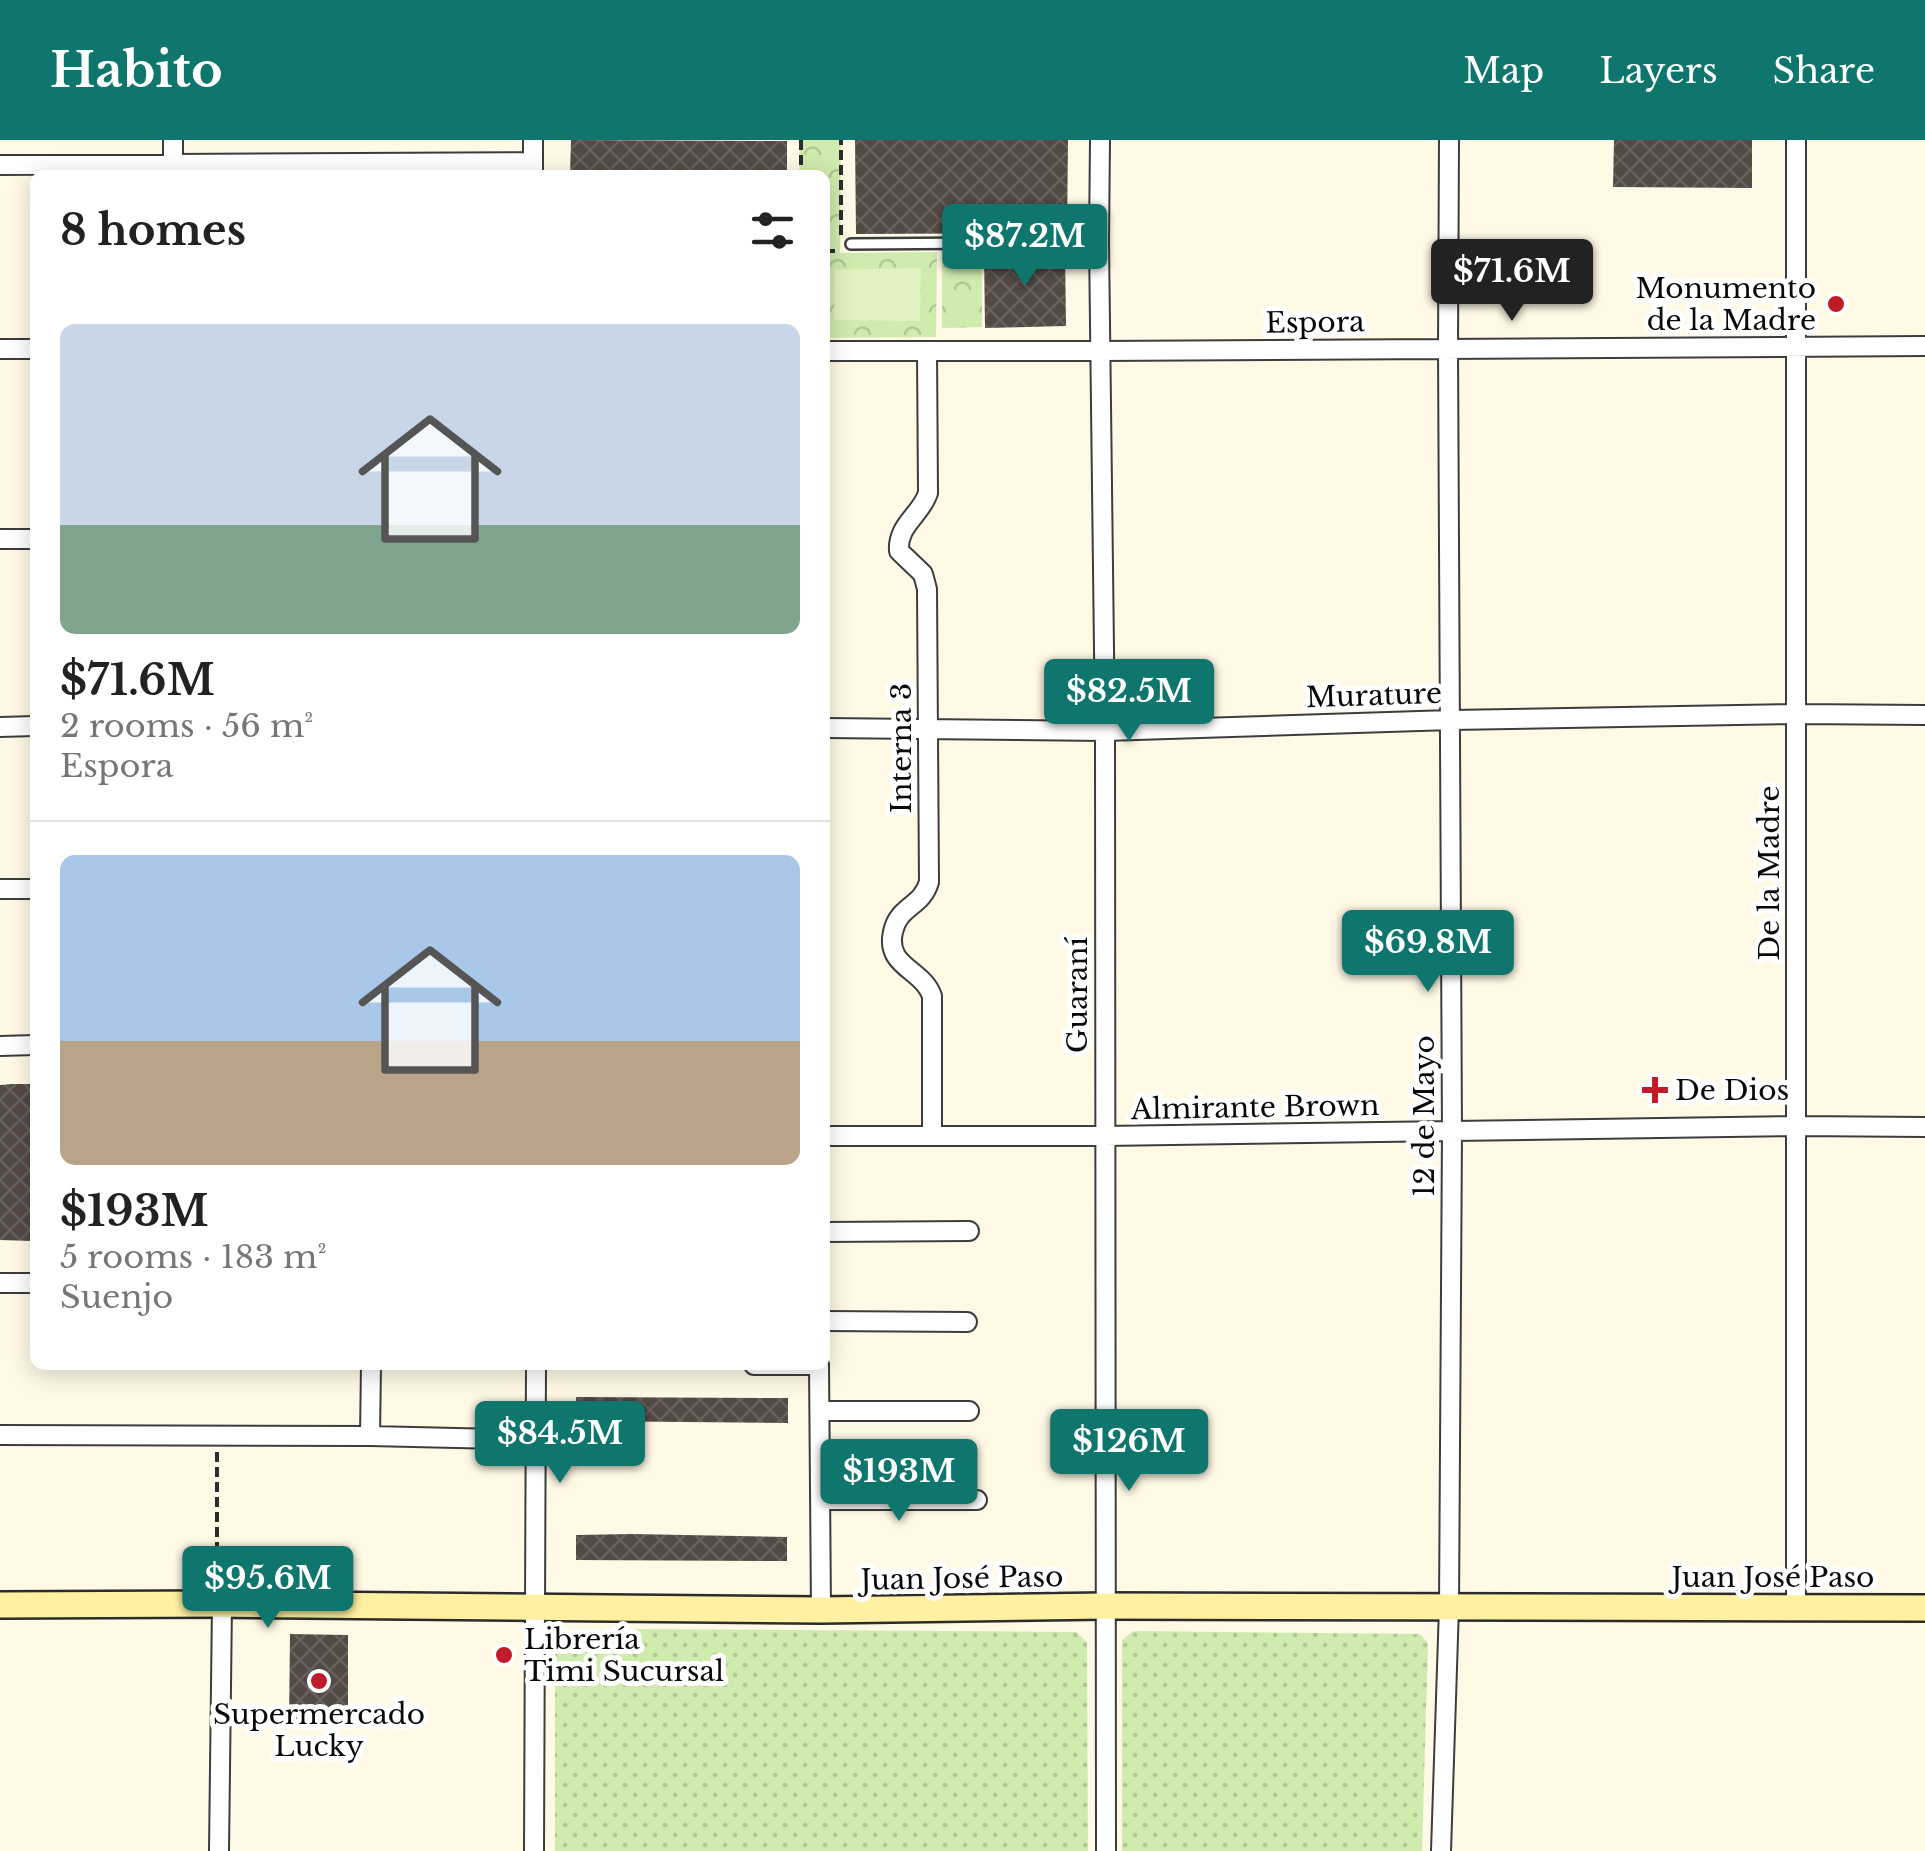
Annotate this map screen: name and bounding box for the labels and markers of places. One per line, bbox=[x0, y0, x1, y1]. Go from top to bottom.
pin: $87.2M bbox=[944, 204, 1106, 289]
pin: $71.6M bbox=[1431, 239, 1593, 324]
place label: Monumento de la Madre bbox=[1636, 271, 1816, 338]
marker: Monumento de la Madre bbox=[1825, 293, 1847, 315]
pin: $82.5M bbox=[1048, 659, 1210, 744]
pin: $69.8M bbox=[1347, 910, 1509, 995]
place label: De Dios bbox=[1675, 1073, 1789, 1108]
marker: De Dios bbox=[1644, 1079, 1666, 1101]
pin: $84.5M bbox=[479, 1401, 641, 1486]
pin: $126M bbox=[1059, 1409, 1199, 1494]
pin: $193M bbox=[829, 1439, 969, 1524]
pin: $95.6M bbox=[187, 1546, 349, 1631]
place label: Librería Timi Sucursal bbox=[524, 1622, 724, 1689]
marker: Librería Timi Sucursal bbox=[493, 1644, 515, 1666]
marker: Supermercado Lucky bbox=[308, 1670, 330, 1692]
place label: Supermercado Lucky bbox=[213, 1697, 425, 1764]

